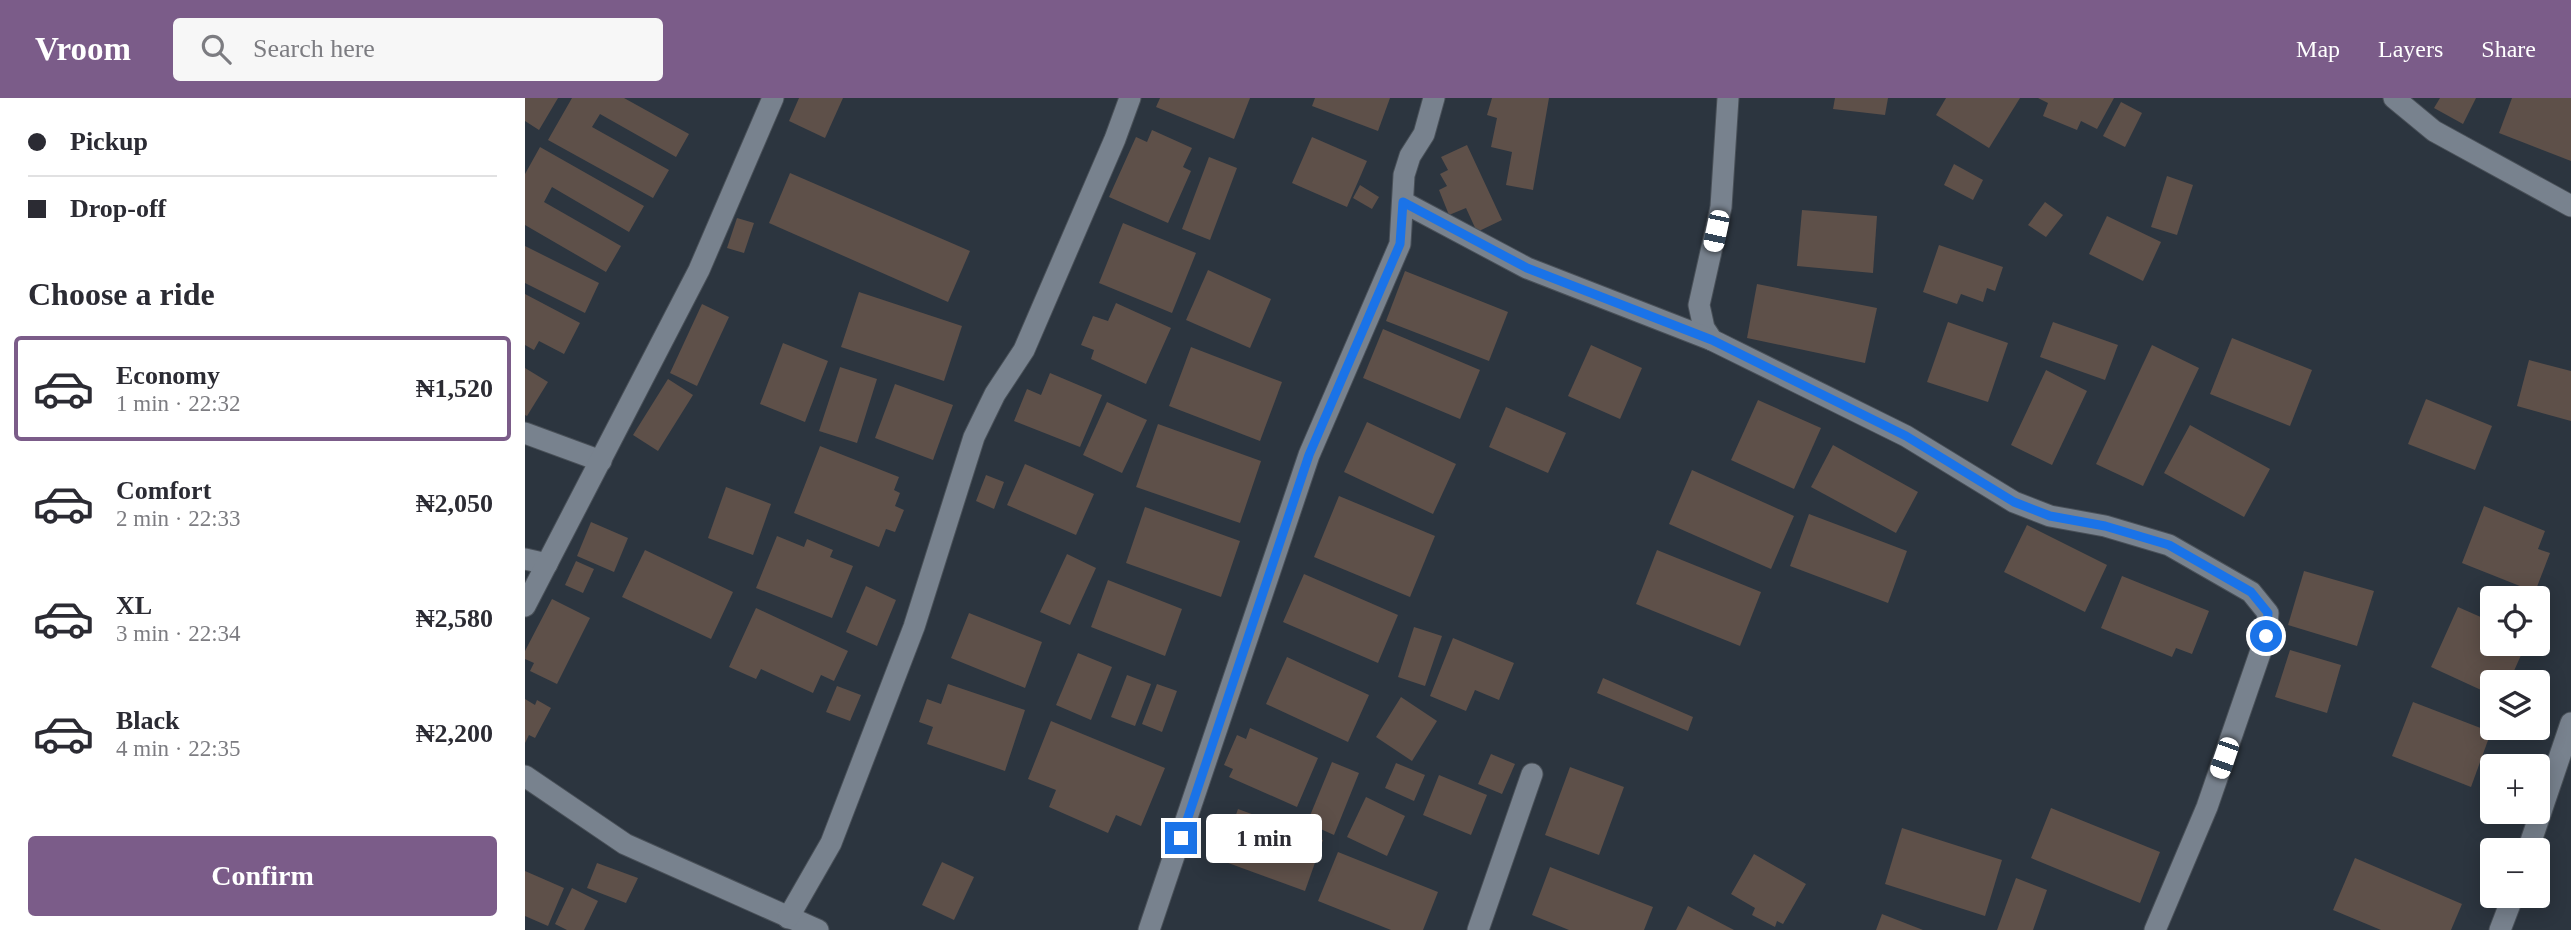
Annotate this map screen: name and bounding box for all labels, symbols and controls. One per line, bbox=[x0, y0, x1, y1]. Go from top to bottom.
search box bbox=[173, 18, 663, 81]
icon: search bbox=[197, 30, 235, 68]
text: Vroom bbox=[35, 31, 131, 67]
text: Search here bbox=[253, 34, 375, 63]
text: Map bbox=[2296, 36, 2340, 62]
text: Layers bbox=[2378, 36, 2443, 62]
text: Share bbox=[2481, 36, 2536, 62]
text: Pickup bbox=[70, 127, 148, 156]
text: Drop-off bbox=[70, 194, 166, 223]
car bbox=[1702, 208, 1731, 254]
text: Choose a ride bbox=[28, 276, 215, 312]
icon: car bbox=[32, 357, 95, 420]
text: Economy bbox=[116, 361, 220, 390]
text: ₦1,520 bbox=[416, 374, 493, 403]
text: 1 min · 22:32 bbox=[116, 391, 241, 416]
icon: car bbox=[32, 472, 95, 535]
text: Comfort bbox=[116, 476, 211, 505]
text: ₦2,050 bbox=[416, 489, 493, 518]
text: 2 min · 22:33 bbox=[116, 506, 241, 531]
map controls bbox=[2480, 586, 2550, 908]
button: locate bbox=[2480, 586, 2550, 656]
icon: car bbox=[32, 587, 95, 650]
text: XL bbox=[116, 591, 152, 620]
text: ₦2,580 bbox=[416, 604, 493, 633]
route start bbox=[2250, 620, 2282, 652]
text: 3 min · 22:34 bbox=[116, 621, 241, 646]
button: layers bbox=[2480, 670, 2550, 740]
icon: car bbox=[32, 702, 95, 765]
text: Black bbox=[116, 706, 180, 735]
text: ₦2,200 bbox=[416, 719, 493, 748]
car bbox=[2208, 735, 2241, 781]
text: 4 min · 22:35 bbox=[116, 736, 241, 761]
button: + bbox=[2480, 754, 2550, 824]
callout: 1 min bbox=[1205, 814, 1321, 862]
route end bbox=[1165, 822, 1197, 854]
text: 1 min bbox=[1236, 826, 1292, 851]
button: Confirm bbox=[28, 836, 497, 916]
button: − bbox=[2480, 838, 2550, 908]

